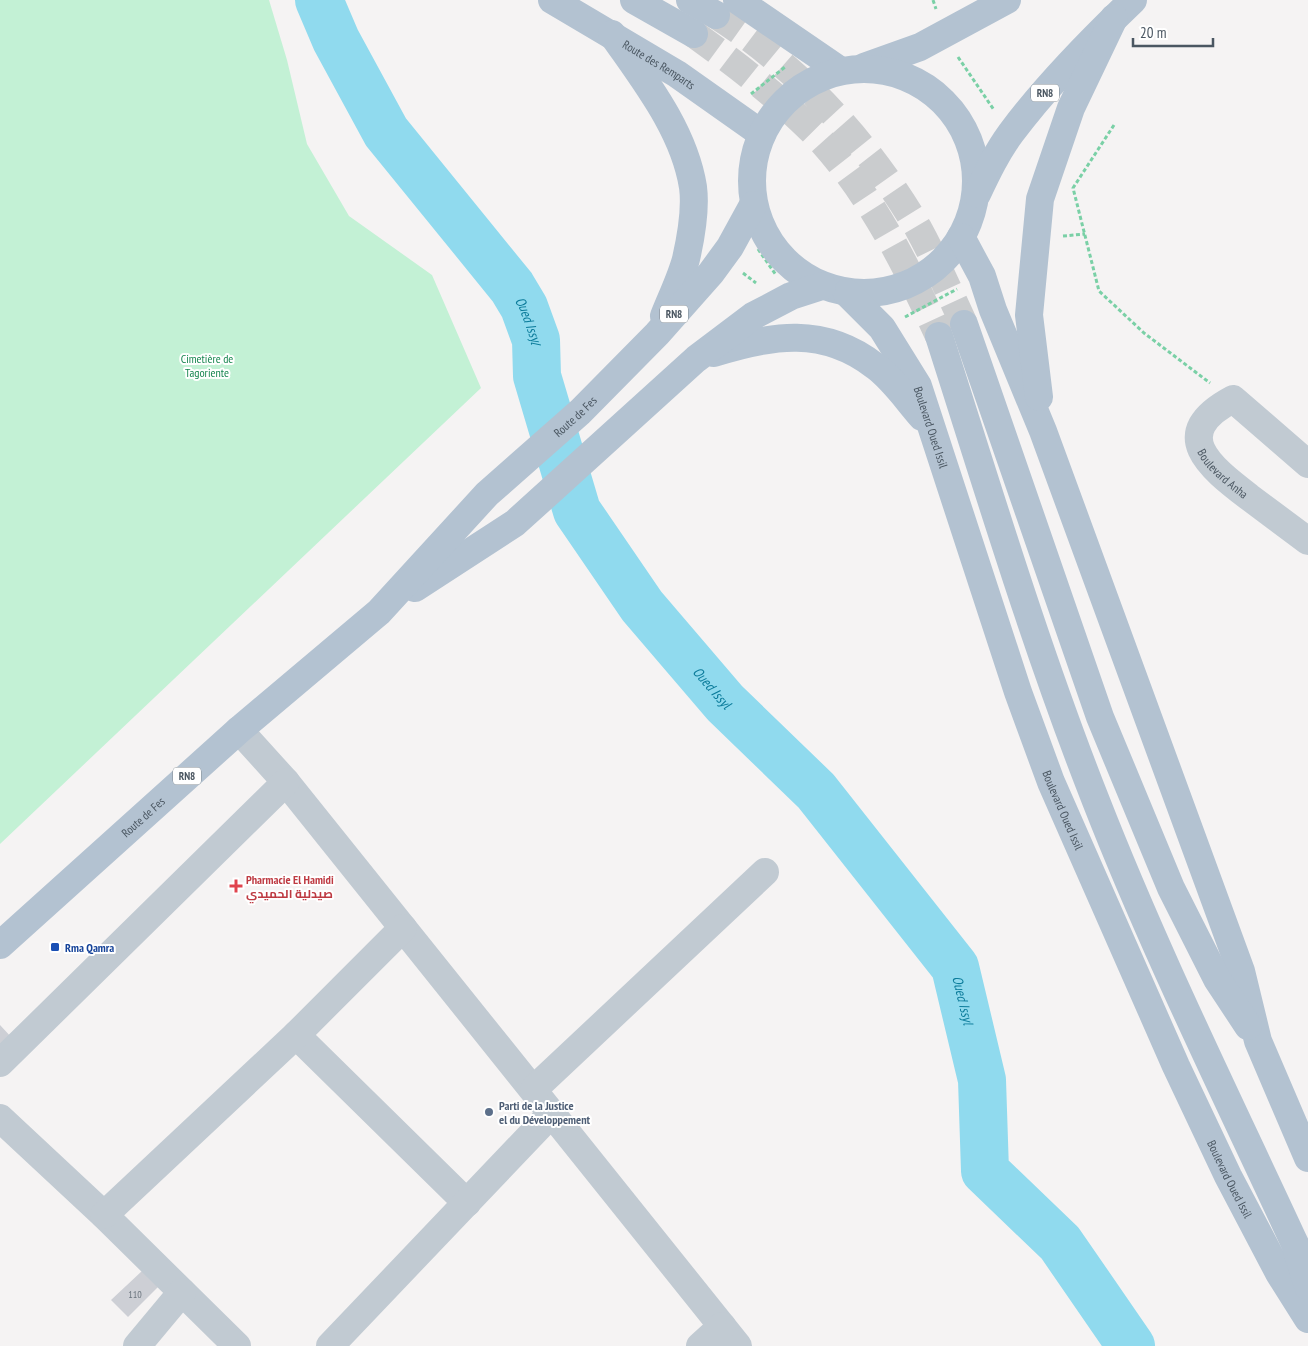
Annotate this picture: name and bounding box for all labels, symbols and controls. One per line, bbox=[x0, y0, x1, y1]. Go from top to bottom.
scale bar bbox=[1133, 15, 1213, 47]
text: 20 m bbox=[1140, 23, 1166, 42]
street label: Route des Remparts bbox=[620, 36, 698, 92]
road number: RN8 bbox=[1031, 85, 1059, 102]
water label: Oued Issyl bbox=[511, 294, 545, 347]
road number: RN8 bbox=[660, 306, 688, 322]
park label: Cimetière de Tagoriente bbox=[181, 351, 233, 380]
street label: Boulevard Oued Issil bbox=[911, 384, 952, 470]
street label: Route de Fes bbox=[550, 392, 599, 440]
street label: Boulevard Anha bbox=[1195, 446, 1251, 501]
water label: Oued Issyl bbox=[689, 663, 736, 714]
road number: RN8 bbox=[173, 768, 201, 784]
street label: Boulevard Oued Issil bbox=[1040, 768, 1087, 852]
street label: Route de Fes bbox=[118, 793, 168, 840]
place label: Pharmacie El Hamidi صيدلية الحميدي bbox=[246, 872, 334, 904]
marker: Pharmacie El Hamidi صيدلية الحميدي bbox=[230, 880, 242, 892]
place label: Rma Qamra bbox=[65, 940, 114, 955]
marker: Rma Qamra bbox=[49, 941, 61, 953]
water label: Oued Issyl bbox=[948, 974, 978, 1028]
place label: Parti de la Justice el du Développement bbox=[499, 1098, 591, 1127]
marker: Parti de la Justice el du Développement bbox=[483, 1106, 495, 1118]
street label: Boulevard Oued Issil bbox=[1205, 1138, 1256, 1220]
house number: 110 bbox=[128, 1288, 142, 1301]

